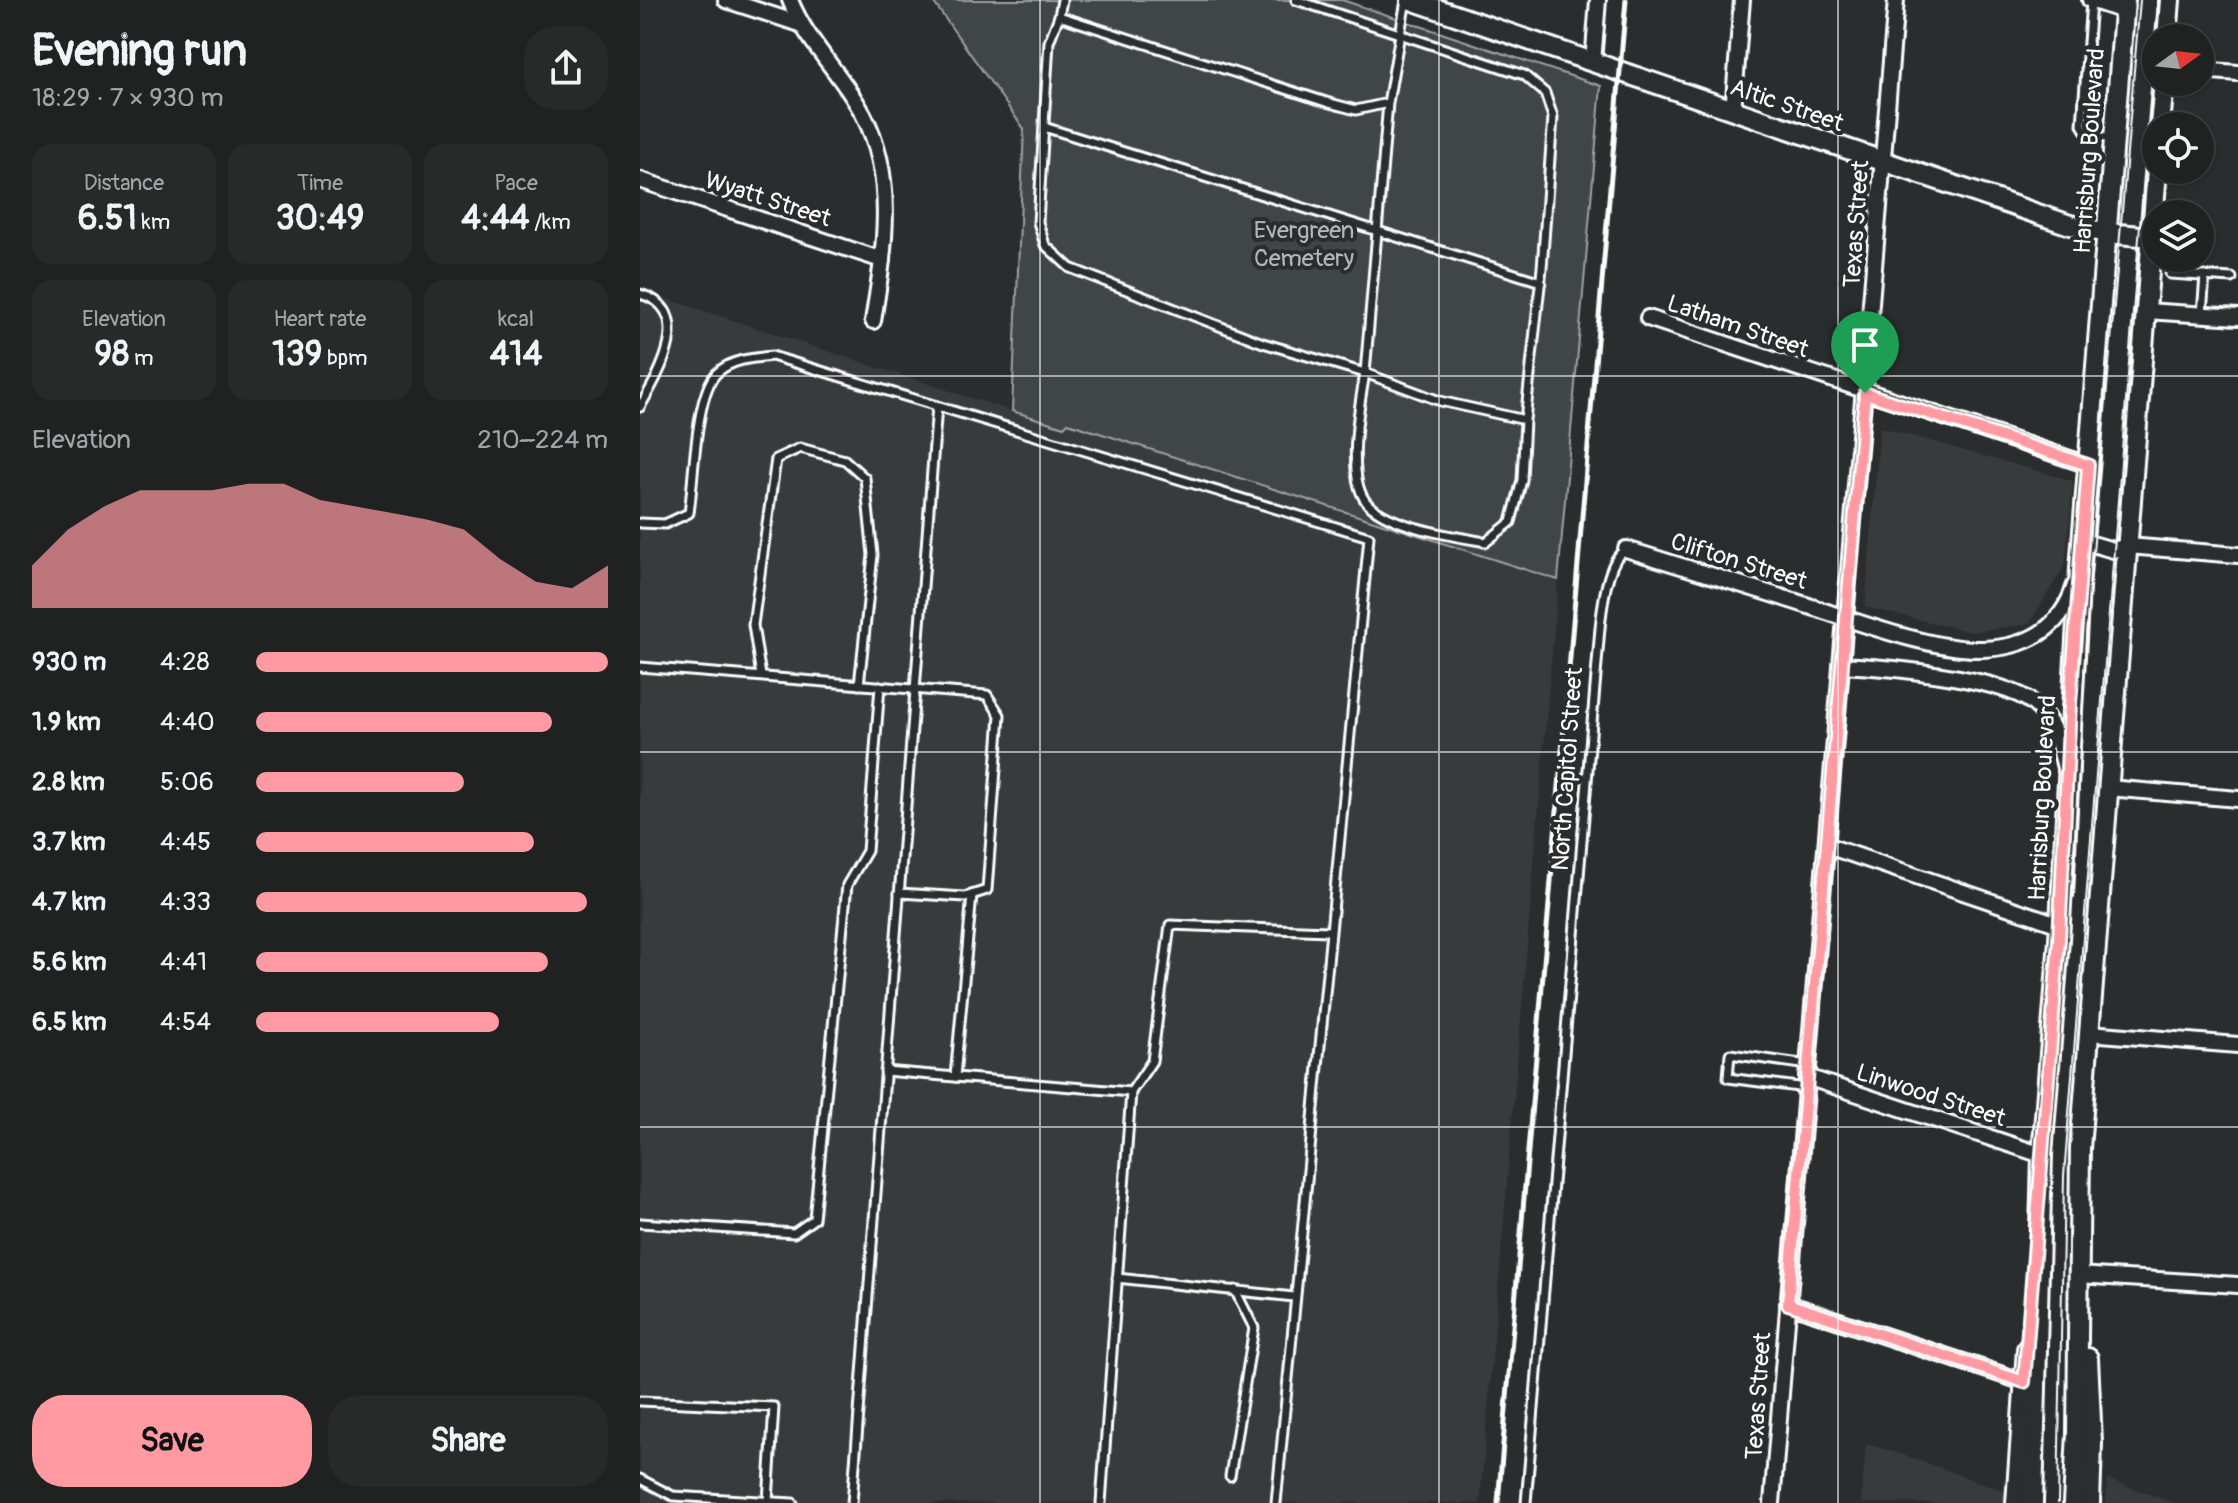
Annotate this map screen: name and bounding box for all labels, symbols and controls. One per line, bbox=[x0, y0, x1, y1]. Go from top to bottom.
text: Evening run bbox=[32, 24, 247, 79]
north arrow bbox=[2142, 24, 2214, 96]
map controls bbox=[2142, 24, 2214, 272]
button: share bbox=[524, 26, 608, 110]
street label: Harrisburg Boulevard bbox=[2068, 47, 2111, 255]
street label: Altic Street bbox=[1726, 73, 1848, 138]
text: 18:29 · 7 × 930 m bbox=[32, 82, 224, 114]
button: locate bbox=[2142, 112, 2214, 184]
street label: Texas Street bbox=[1838, 159, 1875, 289]
street label: Wyatt Street bbox=[701, 165, 835, 234]
text: Distance bbox=[84, 169, 164, 197]
text: Time bbox=[297, 169, 343, 197]
text: Pace bbox=[494, 169, 538, 197]
text: 6.51 bbox=[78, 197, 137, 240]
text: 30:49 bbox=[276, 197, 364, 240]
text: 4:44 bbox=[461, 197, 529, 240]
button: layers bbox=[2142, 200, 2214, 272]
text: km bbox=[137, 208, 170, 236]
text: /km bbox=[529, 208, 571, 236]
park label: Evergreen Cemetery bbox=[1254, 216, 1354, 273]
street label: Latham Street bbox=[1663, 289, 1813, 364]
text: Elevation bbox=[82, 305, 166, 333]
text: Heart rate bbox=[274, 305, 366, 333]
text: kcal bbox=[498, 305, 534, 333]
pin bbox=[1831, 311, 1899, 393]
icon: arrive bbox=[1843, 323, 1887, 367]
text: 98 bbox=[95, 333, 129, 376]
text: 139 bbox=[272, 333, 322, 376]
text: 414 bbox=[490, 333, 542, 376]
text: m bbox=[129, 344, 153, 372]
text: bpm bbox=[322, 344, 368, 372]
text: Elevation bbox=[32, 424, 131, 456]
text: 210–224 m bbox=[477, 424, 608, 456]
street label: Clifton Street bbox=[1667, 527, 1811, 596]
text: 930 m bbox=[32, 646, 106, 678]
text: 4:28 bbox=[160, 646, 210, 678]
street label: North Capitol Street bbox=[1546, 666, 1589, 872]
street label: Harrisburg Boulevard bbox=[2023, 694, 2062, 902]
text: 1.9 km bbox=[32, 706, 101, 738]
text: 4:40 bbox=[160, 706, 215, 738]
text: 2.8 km bbox=[32, 766, 105, 798]
text: 5:06 bbox=[160, 766, 214, 798]
text: 3.7 km bbox=[32, 826, 106, 858]
text: 4:45 bbox=[160, 826, 211, 858]
text: 4.7 km bbox=[32, 886, 106, 918]
text: 4:33 bbox=[160, 886, 211, 918]
text: 5.6 km bbox=[32, 946, 107, 978]
text: 4:41 bbox=[160, 946, 207, 978]
text: 6.5 km bbox=[32, 1006, 107, 1038]
text: 4:54 bbox=[160, 1006, 211, 1038]
street label: Linwood Street bbox=[1853, 1058, 2009, 1133]
street label: Texas Street bbox=[1740, 1331, 1777, 1461]
button: Save bbox=[32, 1395, 312, 1487]
button: Share bbox=[328, 1395, 608, 1487]

